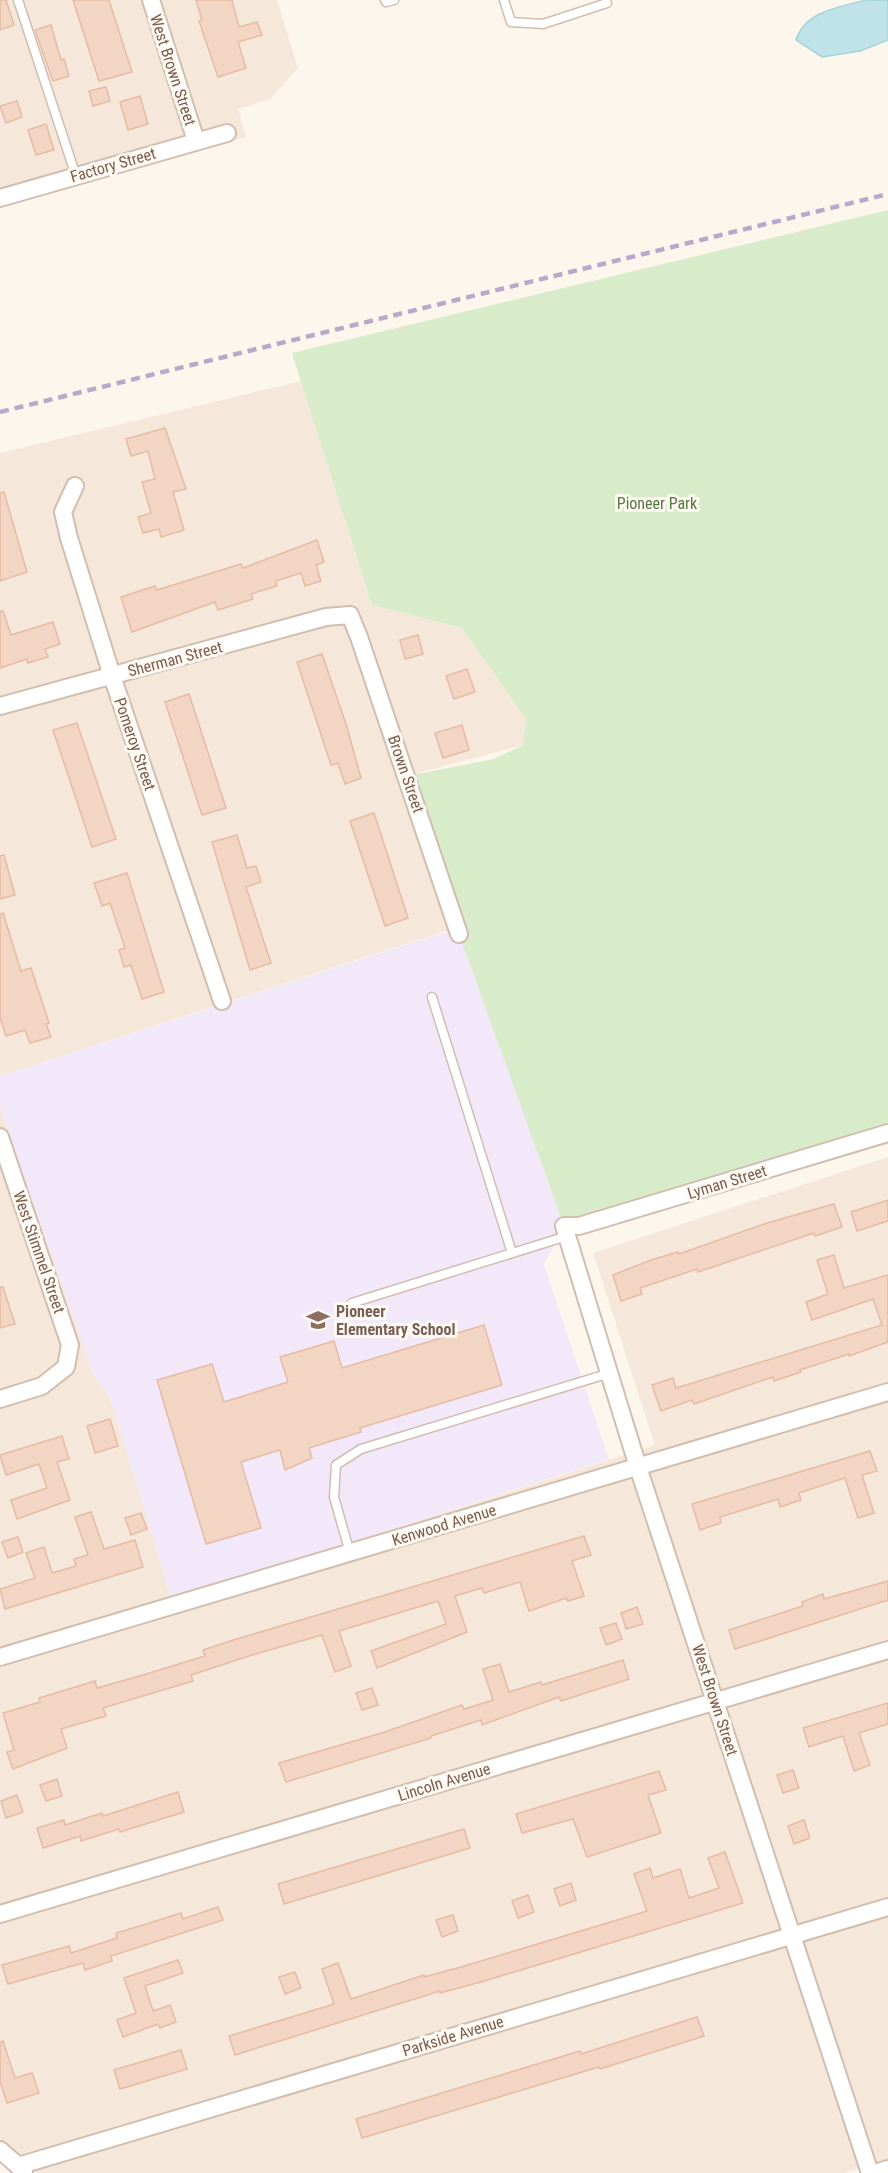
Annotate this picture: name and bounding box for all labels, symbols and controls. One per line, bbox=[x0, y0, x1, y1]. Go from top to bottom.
street label: West Brown Street bbox=[146, 12, 200, 128]
street label: Factory Street bbox=[68, 144, 158, 186]
park label: Pioneer Park bbox=[617, 494, 698, 513]
street label: Sherman Street bbox=[126, 637, 225, 681]
street label: Pomeroy Street bbox=[110, 695, 160, 793]
street label: Brown Street bbox=[384, 733, 428, 816]
street label: Lyman Street bbox=[685, 1161, 769, 1203]
street label: West Stimmel Street bbox=[9, 1188, 69, 1316]
place label: Pioneer Elementary School bbox=[336, 1302, 455, 1339]
school or university icon: Pioneer Elementary School bbox=[305, 1307, 331, 1333]
street label: Kenwood Avenue bbox=[390, 1500, 498, 1550]
street label: West Brown Street bbox=[688, 1642, 742, 1758]
street label: Lincoln Avenue bbox=[396, 1759, 492, 1805]
street label: Parkside Avenue bbox=[400, 2012, 506, 2060]

